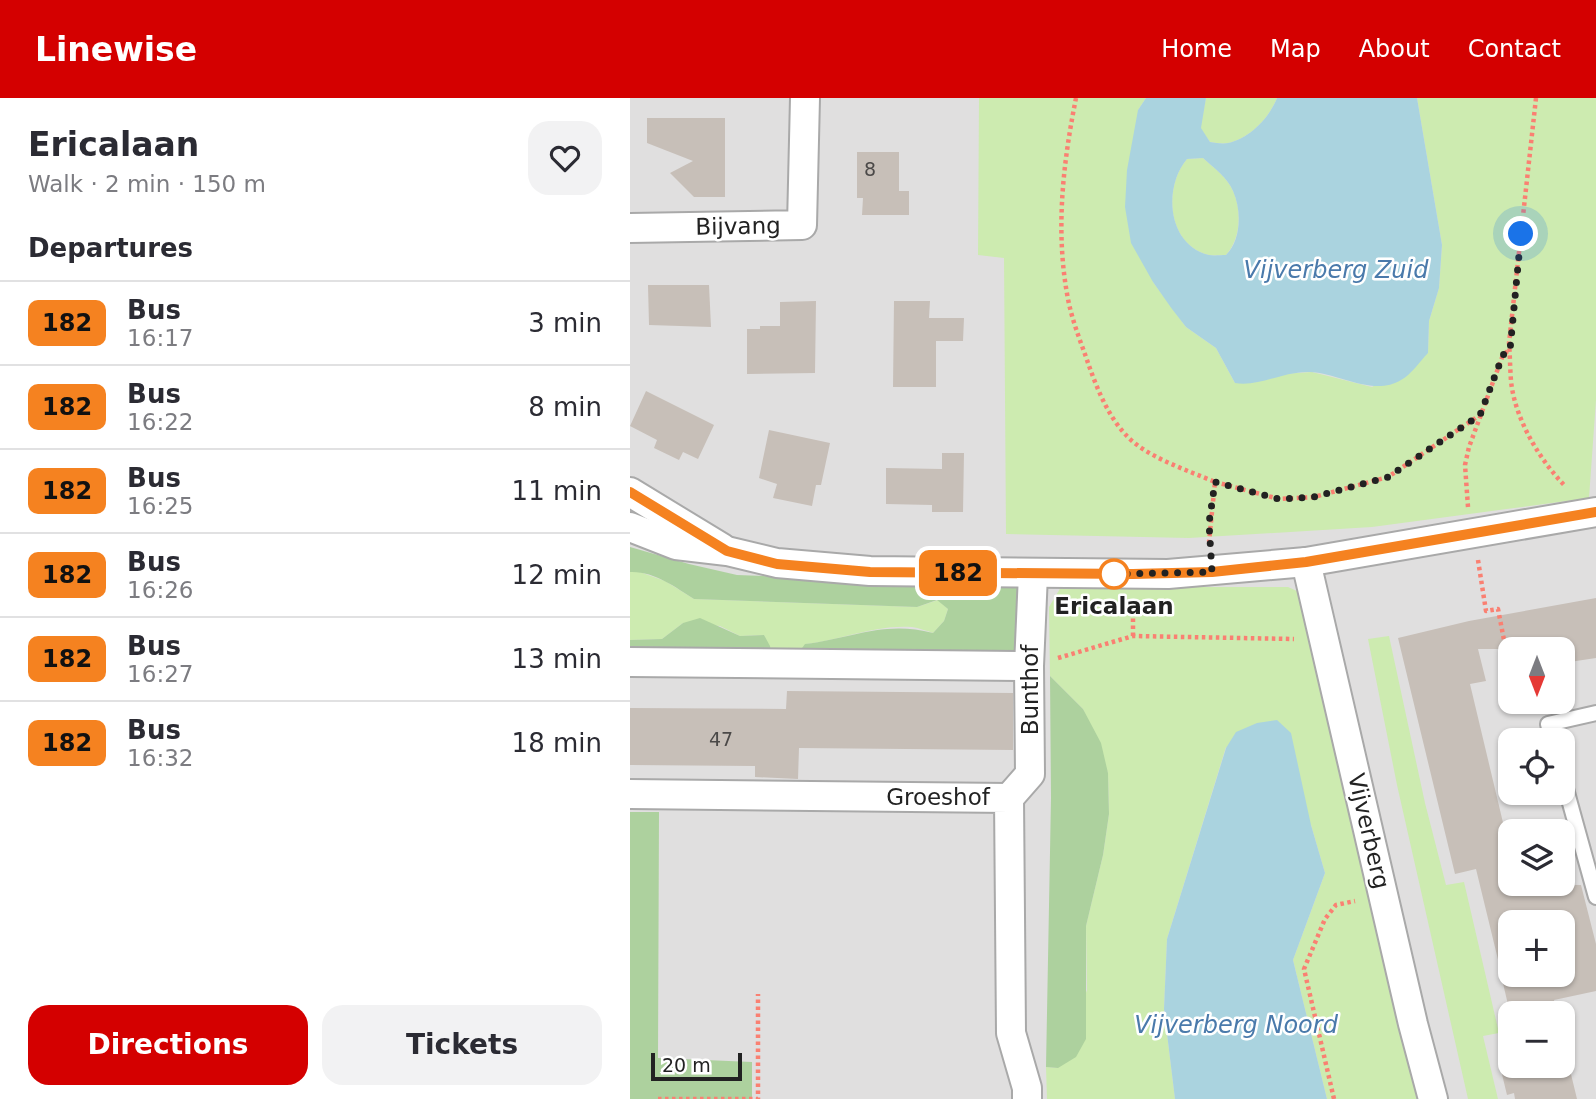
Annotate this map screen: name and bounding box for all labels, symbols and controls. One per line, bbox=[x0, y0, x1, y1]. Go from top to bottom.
text: Linewise bbox=[35, 30, 197, 69]
text: Home bbox=[1161, 35, 1232, 63]
text: Map bbox=[1270, 35, 1321, 63]
text: About bbox=[1359, 35, 1430, 63]
text: Contact bbox=[1468, 35, 1561, 63]
button: heart bbox=[528, 121, 602, 195]
text: Ericalaan bbox=[28, 125, 199, 164]
house number: 8 bbox=[864, 158, 876, 180]
text: Walk · 2 min · 150 m bbox=[28, 171, 266, 197]
street label: Bijvang bbox=[695, 212, 781, 240]
your location bbox=[1503, 216, 1538, 251]
text: Departures bbox=[28, 233, 193, 263]
water label: Vijverberg Zuid bbox=[1244, 256, 1429, 284]
text: Bus bbox=[127, 295, 181, 325]
text: 3 min bbox=[528, 308, 602, 338]
text: 182 bbox=[42, 309, 92, 337]
text: 16:17 bbox=[127, 325, 193, 351]
text: Bus bbox=[127, 379, 181, 409]
text: 8 min bbox=[528, 392, 602, 422]
text: 182 bbox=[42, 393, 92, 421]
text: 16:22 bbox=[127, 409, 193, 435]
text: Bus bbox=[127, 463, 181, 493]
text: 11 min bbox=[512, 476, 602, 506]
text: 182 bbox=[42, 477, 92, 505]
text: 16:25 bbox=[127, 493, 193, 519]
text: Bus bbox=[127, 547, 181, 577]
line badge: 182 bbox=[918, 550, 998, 596]
text: 182 bbox=[933, 559, 983, 587]
marker: Ericalaan bbox=[1099, 559, 1129, 589]
text: 12 min bbox=[512, 560, 602, 590]
text: 182 bbox=[42, 561, 92, 589]
text: 16:26 bbox=[127, 577, 193, 603]
place label: Ericalaan bbox=[1054, 593, 1174, 619]
text: Bus bbox=[127, 631, 181, 661]
north arrow bbox=[1498, 637, 1575, 714]
map controls bbox=[1498, 637, 1575, 1078]
text: 13 min bbox=[512, 644, 602, 674]
street label: Bunthof bbox=[1017, 644, 1043, 735]
text: 182 bbox=[42, 645, 92, 673]
text: 16:27 bbox=[127, 661, 193, 687]
text: Bus bbox=[127, 715, 181, 745]
text: 18 min bbox=[512, 728, 602, 758]
house number: 47 bbox=[709, 728, 733, 750]
button: locate bbox=[1498, 728, 1575, 805]
text: 182 bbox=[42, 729, 92, 757]
text: 16:32 bbox=[127, 745, 193, 771]
street label: Vijverberg bbox=[1343, 771, 1395, 891]
street label: Groeshof bbox=[886, 784, 991, 810]
button: layers bbox=[1498, 819, 1575, 896]
button: + bbox=[1498, 910, 1575, 987]
button: − bbox=[1498, 1001, 1575, 1078]
button: Directions bbox=[28, 1005, 308, 1085]
button: Tickets bbox=[322, 1005, 602, 1085]
water label: Vijverberg Noord bbox=[1134, 1011, 1339, 1039]
scale bar bbox=[651, 1050, 742, 1082]
text: 20 m bbox=[662, 1054, 711, 1076]

